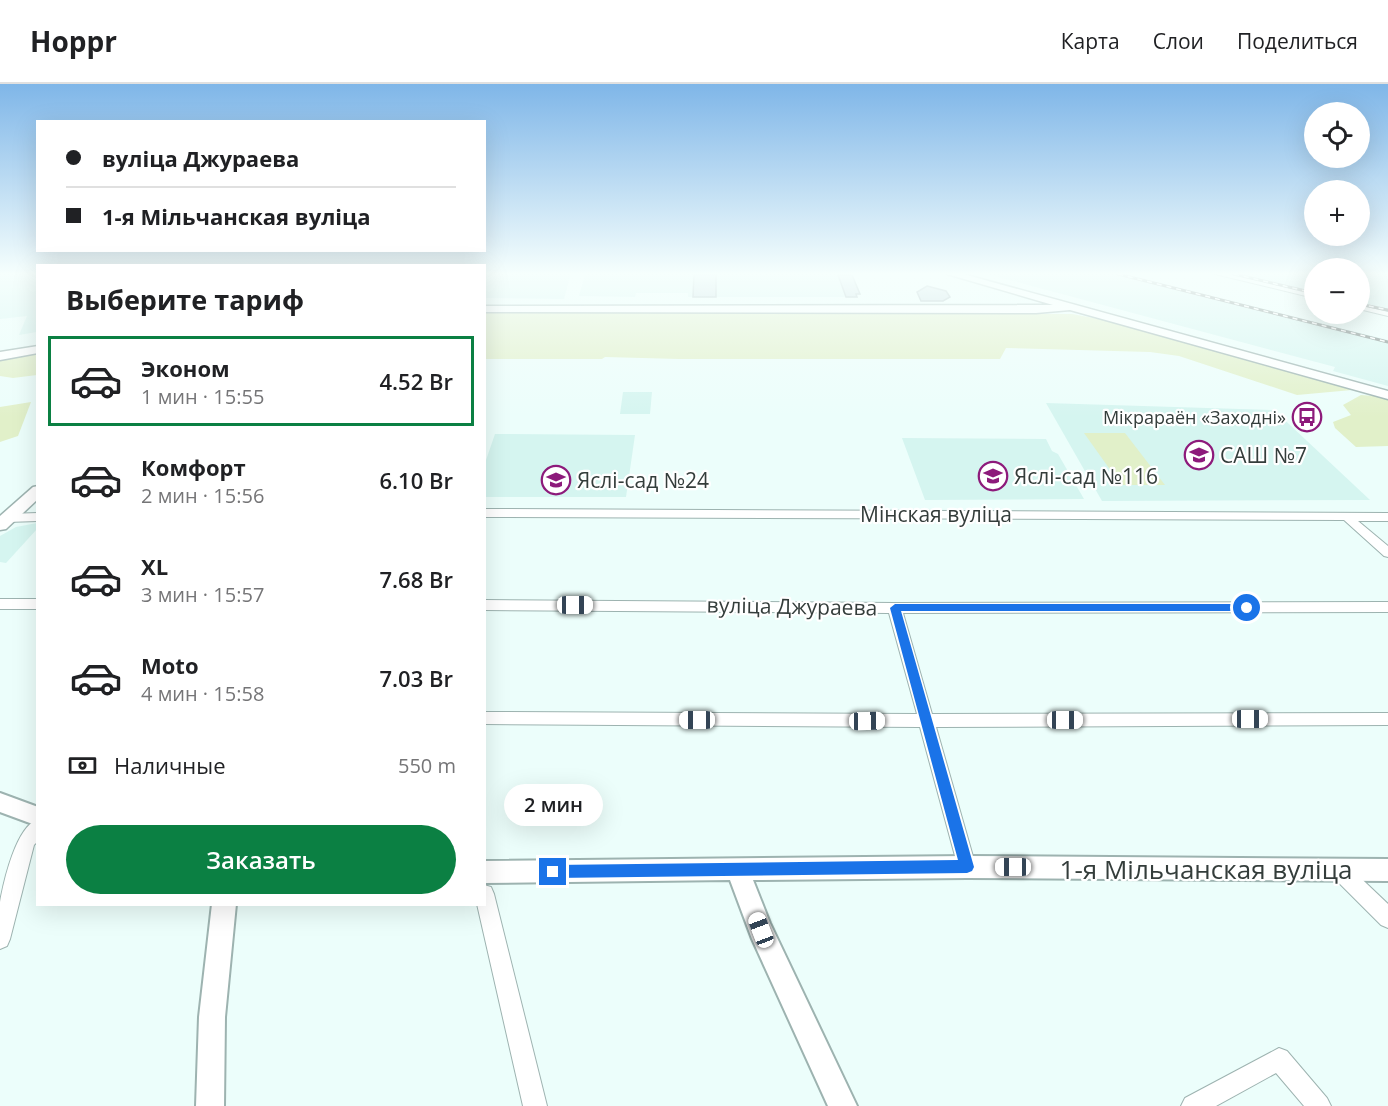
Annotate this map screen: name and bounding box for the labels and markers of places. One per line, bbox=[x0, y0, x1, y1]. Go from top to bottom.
bus stop icon: Мікрараён «Заходні» bbox=[1291, 401, 1323, 433]
place label: Мікрараён «Заходні» bbox=[1103, 405, 1286, 429]
school or university icon: САШ №7 bbox=[1183, 439, 1215, 471]
place label: САШ №7 bbox=[1220, 441, 1307, 469]
school or university icon: Яслі-сад №116 bbox=[977, 460, 1009, 492]
place label: Яслі-сад №116 bbox=[1014, 462, 1158, 490]
school or university icon: Яслі-сад №24 bbox=[540, 464, 572, 496]
place label: Яслі-сад №24 bbox=[577, 466, 709, 494]

